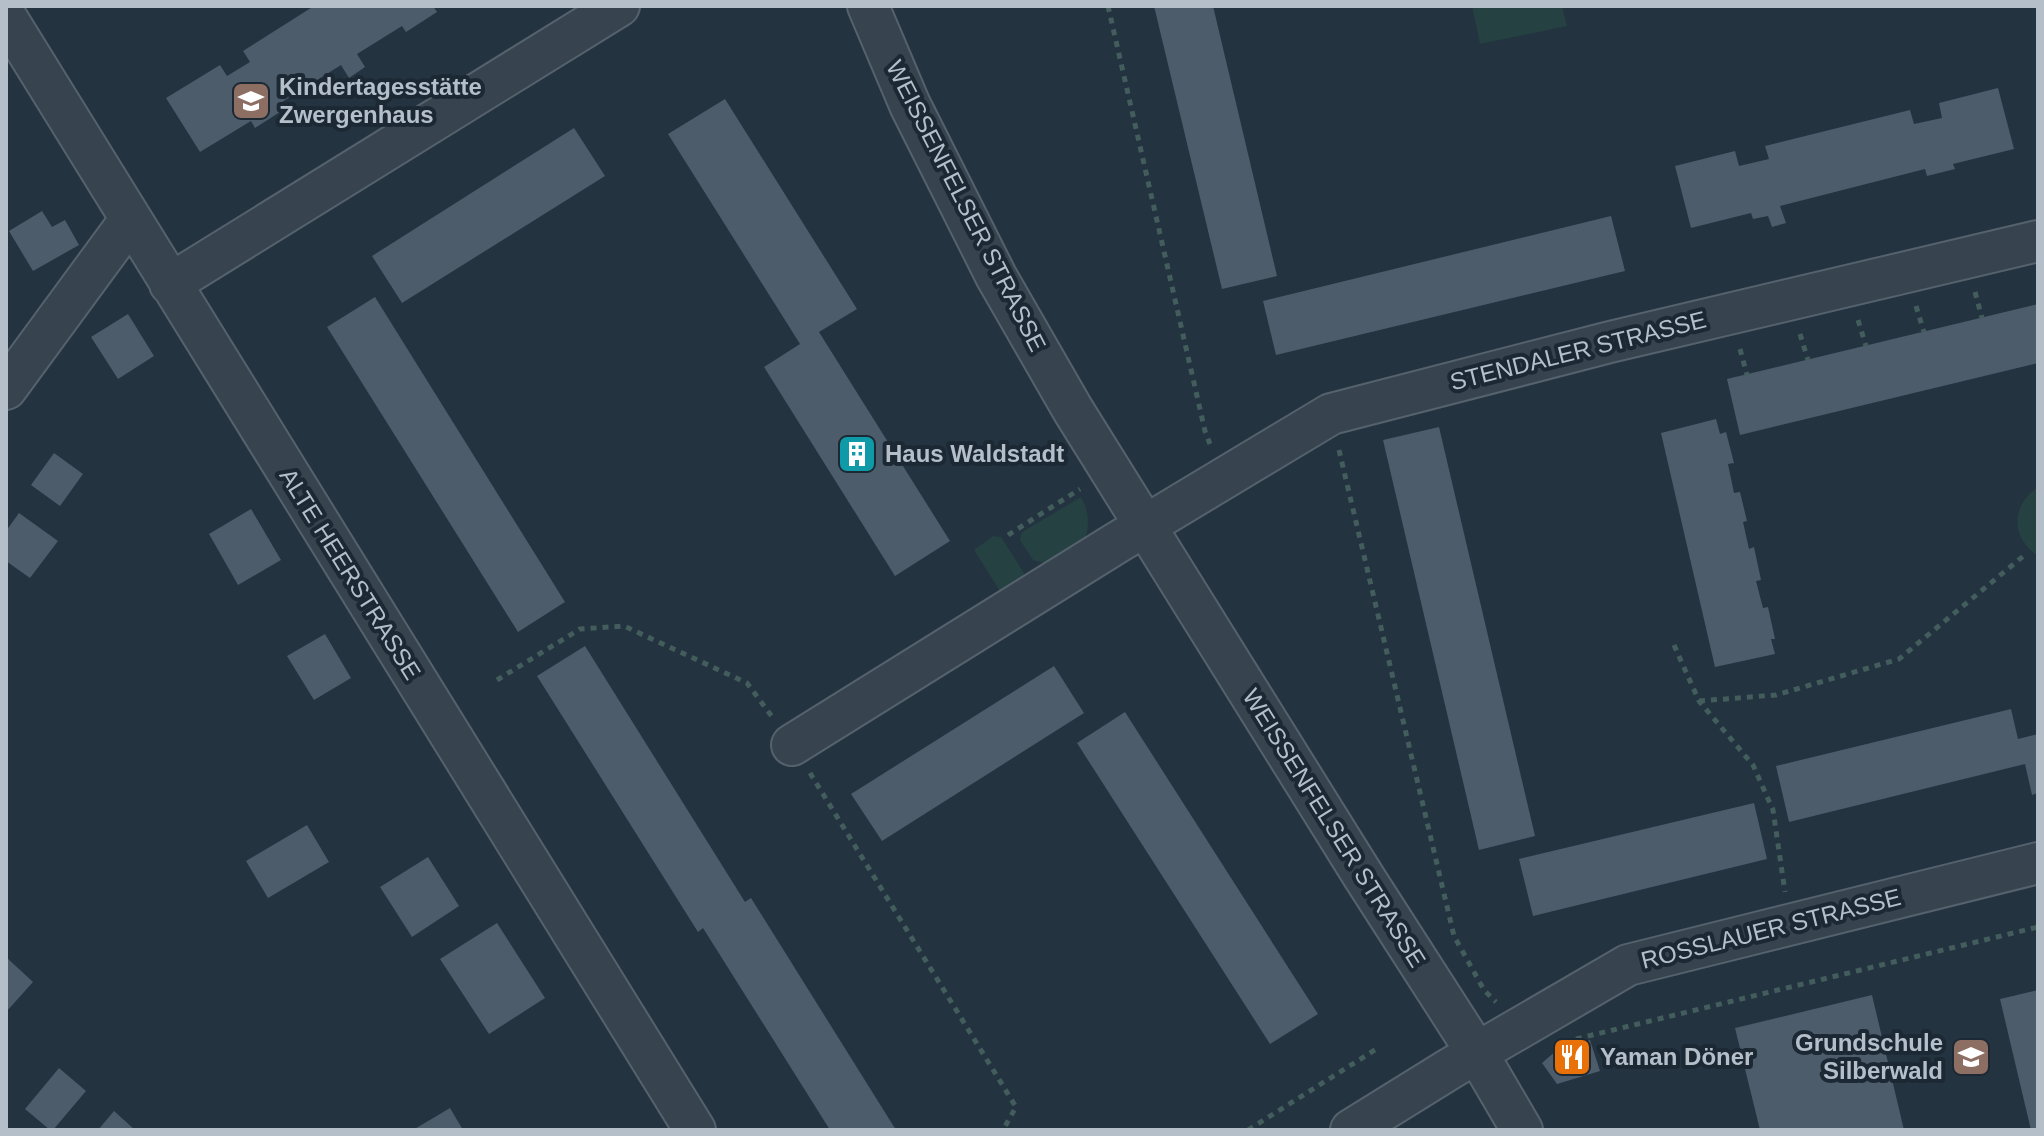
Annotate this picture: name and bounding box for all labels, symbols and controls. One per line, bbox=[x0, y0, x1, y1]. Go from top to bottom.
street label: WEISSENFELSER STRASSE bbox=[881, 56, 1052, 356]
place label: Kindertagesstätte Zwergenhaus bbox=[279, 73, 482, 128]
school or university icon: Kindertagesstätte Zwergenhaus bbox=[230, 80, 272, 122]
street label: STENDALER STRASSE bbox=[1447, 306, 1709, 395]
building icon: Haus Waldstadt bbox=[836, 433, 878, 475]
place label: Haus Waldstadt bbox=[885, 440, 1064, 467]
street label: ALTE HEERSTRASSE bbox=[274, 463, 426, 684]
street label: WEISSENFELSER STRASSE bbox=[1237, 684, 1431, 972]
street label: ROSSLAUER STRASSE bbox=[1638, 883, 1904, 974]
place label: Grundschule Silberwald bbox=[1795, 1029, 1943, 1084]
restaurant icon: Yaman Döner bbox=[1551, 1036, 1593, 1078]
school or university icon: Grundschule Silberwald bbox=[1950, 1036, 1992, 1078]
place label: Yaman Döner bbox=[1600, 1043, 1753, 1070]

